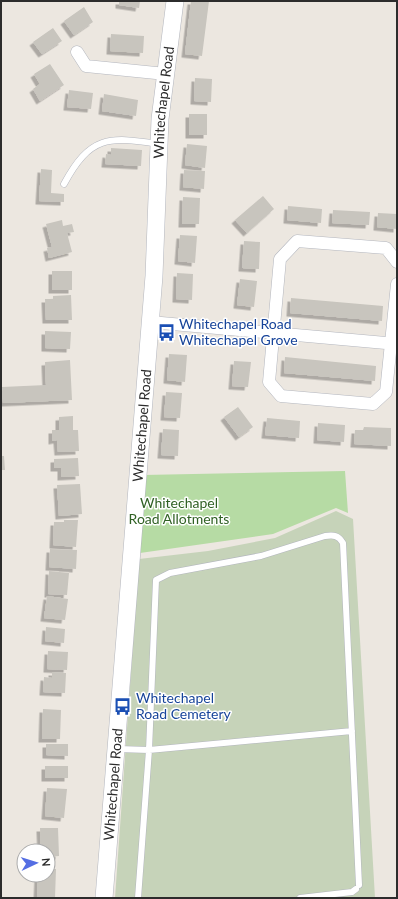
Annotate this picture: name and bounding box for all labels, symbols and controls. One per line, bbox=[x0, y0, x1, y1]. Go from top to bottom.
street label: Whitechapel Road bbox=[149, 45, 177, 159]
place label: Whitechapel Road Whitechapel Grove bbox=[179, 315, 298, 348]
bus stop icon: Whitechapel Road Whitechapel Grove bbox=[156, 322, 176, 342]
street label: Whitechapel Road bbox=[128, 369, 154, 482]
park label: Whitechapel Road Allotments bbox=[129, 494, 229, 527]
place label: Whitechapel Road Cemetery bbox=[136, 689, 232, 722]
bus stop icon: Whitechapel Road Cemetery bbox=[113, 696, 133, 716]
street label: Whitechapel Road bbox=[100, 727, 126, 841]
north arrow bbox=[16, 843, 56, 883]
text: N bbox=[40, 858, 53, 867]

